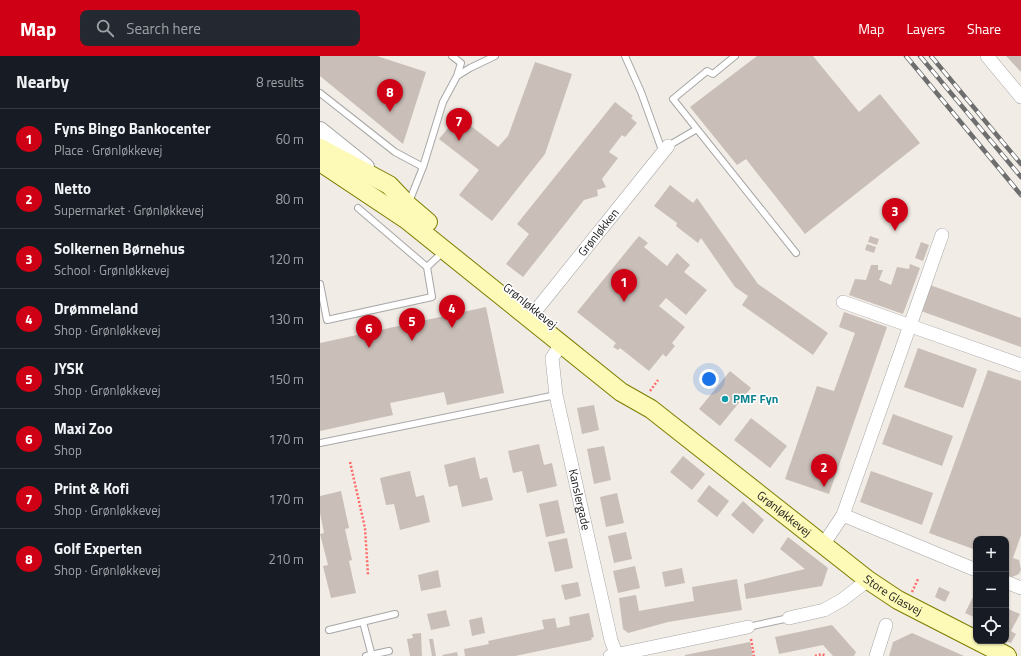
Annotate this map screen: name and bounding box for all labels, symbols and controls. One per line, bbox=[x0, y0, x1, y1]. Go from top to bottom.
search box bbox=[80, 10, 360, 46]
text: Map bbox=[20, 14, 56, 43]
icon: search bbox=[94, 17, 116, 39]
text: Search here bbox=[126, 17, 201, 40]
text: Map bbox=[858, 18, 884, 39]
text: Layers bbox=[906, 18, 945, 39]
text: Share bbox=[967, 18, 1001, 39]
text: Nearby bbox=[16, 69, 69, 95]
text: 8 results bbox=[256, 72, 304, 92]
pin: 8 bbox=[377, 79, 403, 112]
pin: 7 bbox=[446, 108, 472, 141]
text: Fyns Bingo Bankocenter bbox=[54, 117, 211, 140]
text: 1 bbox=[25, 129, 33, 149]
text: 60 m bbox=[276, 129, 304, 149]
text: Place · Grønløkkevej bbox=[54, 140, 162, 160]
text: Netto bbox=[54, 177, 91, 200]
text: 2 bbox=[25, 189, 33, 209]
text: 80 m bbox=[276, 189, 304, 209]
pin: 3 bbox=[882, 198, 908, 231]
text: Supermarket · Grønløkkevej bbox=[54, 200, 204, 220]
street label: Grønløkken bbox=[573, 204, 623, 260]
text: Solkernen Børnehus bbox=[54, 237, 185, 260]
text: 3 bbox=[25, 249, 33, 269]
text: 120 m bbox=[268, 249, 304, 269]
text: School · Grønløkkevej bbox=[54, 260, 169, 280]
pin: 1 bbox=[611, 269, 637, 302]
street label: Grønløkkevej bbox=[499, 278, 562, 333]
pin: 4 bbox=[439, 295, 465, 328]
text: Drømmeland bbox=[54, 297, 138, 320]
pin: 5 bbox=[399, 308, 425, 341]
text: 4 bbox=[25, 309, 33, 329]
text: 130 m bbox=[268, 309, 304, 329]
pin: 6 bbox=[356, 315, 382, 348]
text: Shop · Grønløkkevej bbox=[54, 320, 161, 340]
text: JYSK bbox=[54, 357, 84, 380]
text: 5 bbox=[25, 369, 33, 389]
text: 150 m bbox=[268, 369, 304, 389]
your location bbox=[699, 369, 719, 389]
text: Shop · Grønløkkevej bbox=[54, 380, 161, 400]
place label: PMF Fyn bbox=[733, 389, 778, 408]
marker: PMF Fyn bbox=[720, 394, 730, 404]
text: Maxi Zoo bbox=[54, 417, 113, 440]
text: 6 bbox=[25, 429, 33, 449]
text: 170 m bbox=[268, 429, 304, 449]
text: Shop bbox=[54, 440, 82, 460]
pin: 2 bbox=[811, 454, 837, 487]
street label: Kanslergade bbox=[564, 467, 596, 532]
text: Print & Kofi bbox=[54, 477, 129, 500]
street label: Grønløkkevej bbox=[753, 486, 816, 541]
text: 7 bbox=[25, 489, 33, 509]
text: 170 m bbox=[268, 489, 304, 509]
text: Shop · Grønløkkevej bbox=[54, 500, 161, 520]
map controls bbox=[973, 536, 1009, 644]
button: + bbox=[973, 536, 1009, 572]
text: Golf Experten bbox=[54, 537, 142, 560]
text: 8 bbox=[25, 549, 33, 569]
text: 210 m bbox=[268, 549, 304, 569]
text: Shop · Grønløkkevej bbox=[54, 560, 161, 580]
street label: Store Glasvej bbox=[859, 570, 926, 620]
button: − bbox=[973, 572, 1009, 608]
button: locate bbox=[973, 608, 1009, 644]

